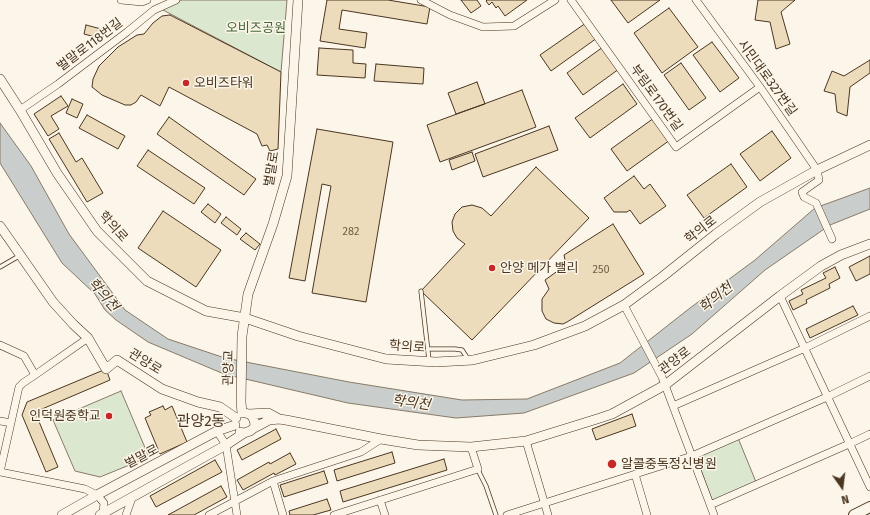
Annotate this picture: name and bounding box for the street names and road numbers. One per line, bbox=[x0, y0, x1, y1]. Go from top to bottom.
street label: 벌말로118번길 bbox=[54, 15, 126, 75]
street label: 시민대로327번길 bbox=[734, 37, 800, 119]
street label: 부림로170번길 bbox=[627, 62, 685, 134]
street label: 벌말로 bbox=[261, 150, 283, 188]
street label: 학의로 bbox=[95, 208, 131, 246]
street label: 학의로 bbox=[682, 213, 720, 247]
street label: 학의로 bbox=[389, 338, 425, 356]
street label: 관양로 bbox=[656, 344, 694, 378]
street label: 관양로 bbox=[126, 346, 164, 378]
street label: 관양교 bbox=[221, 350, 237, 386]
street label: 벌말로 bbox=[122, 442, 162, 472]

